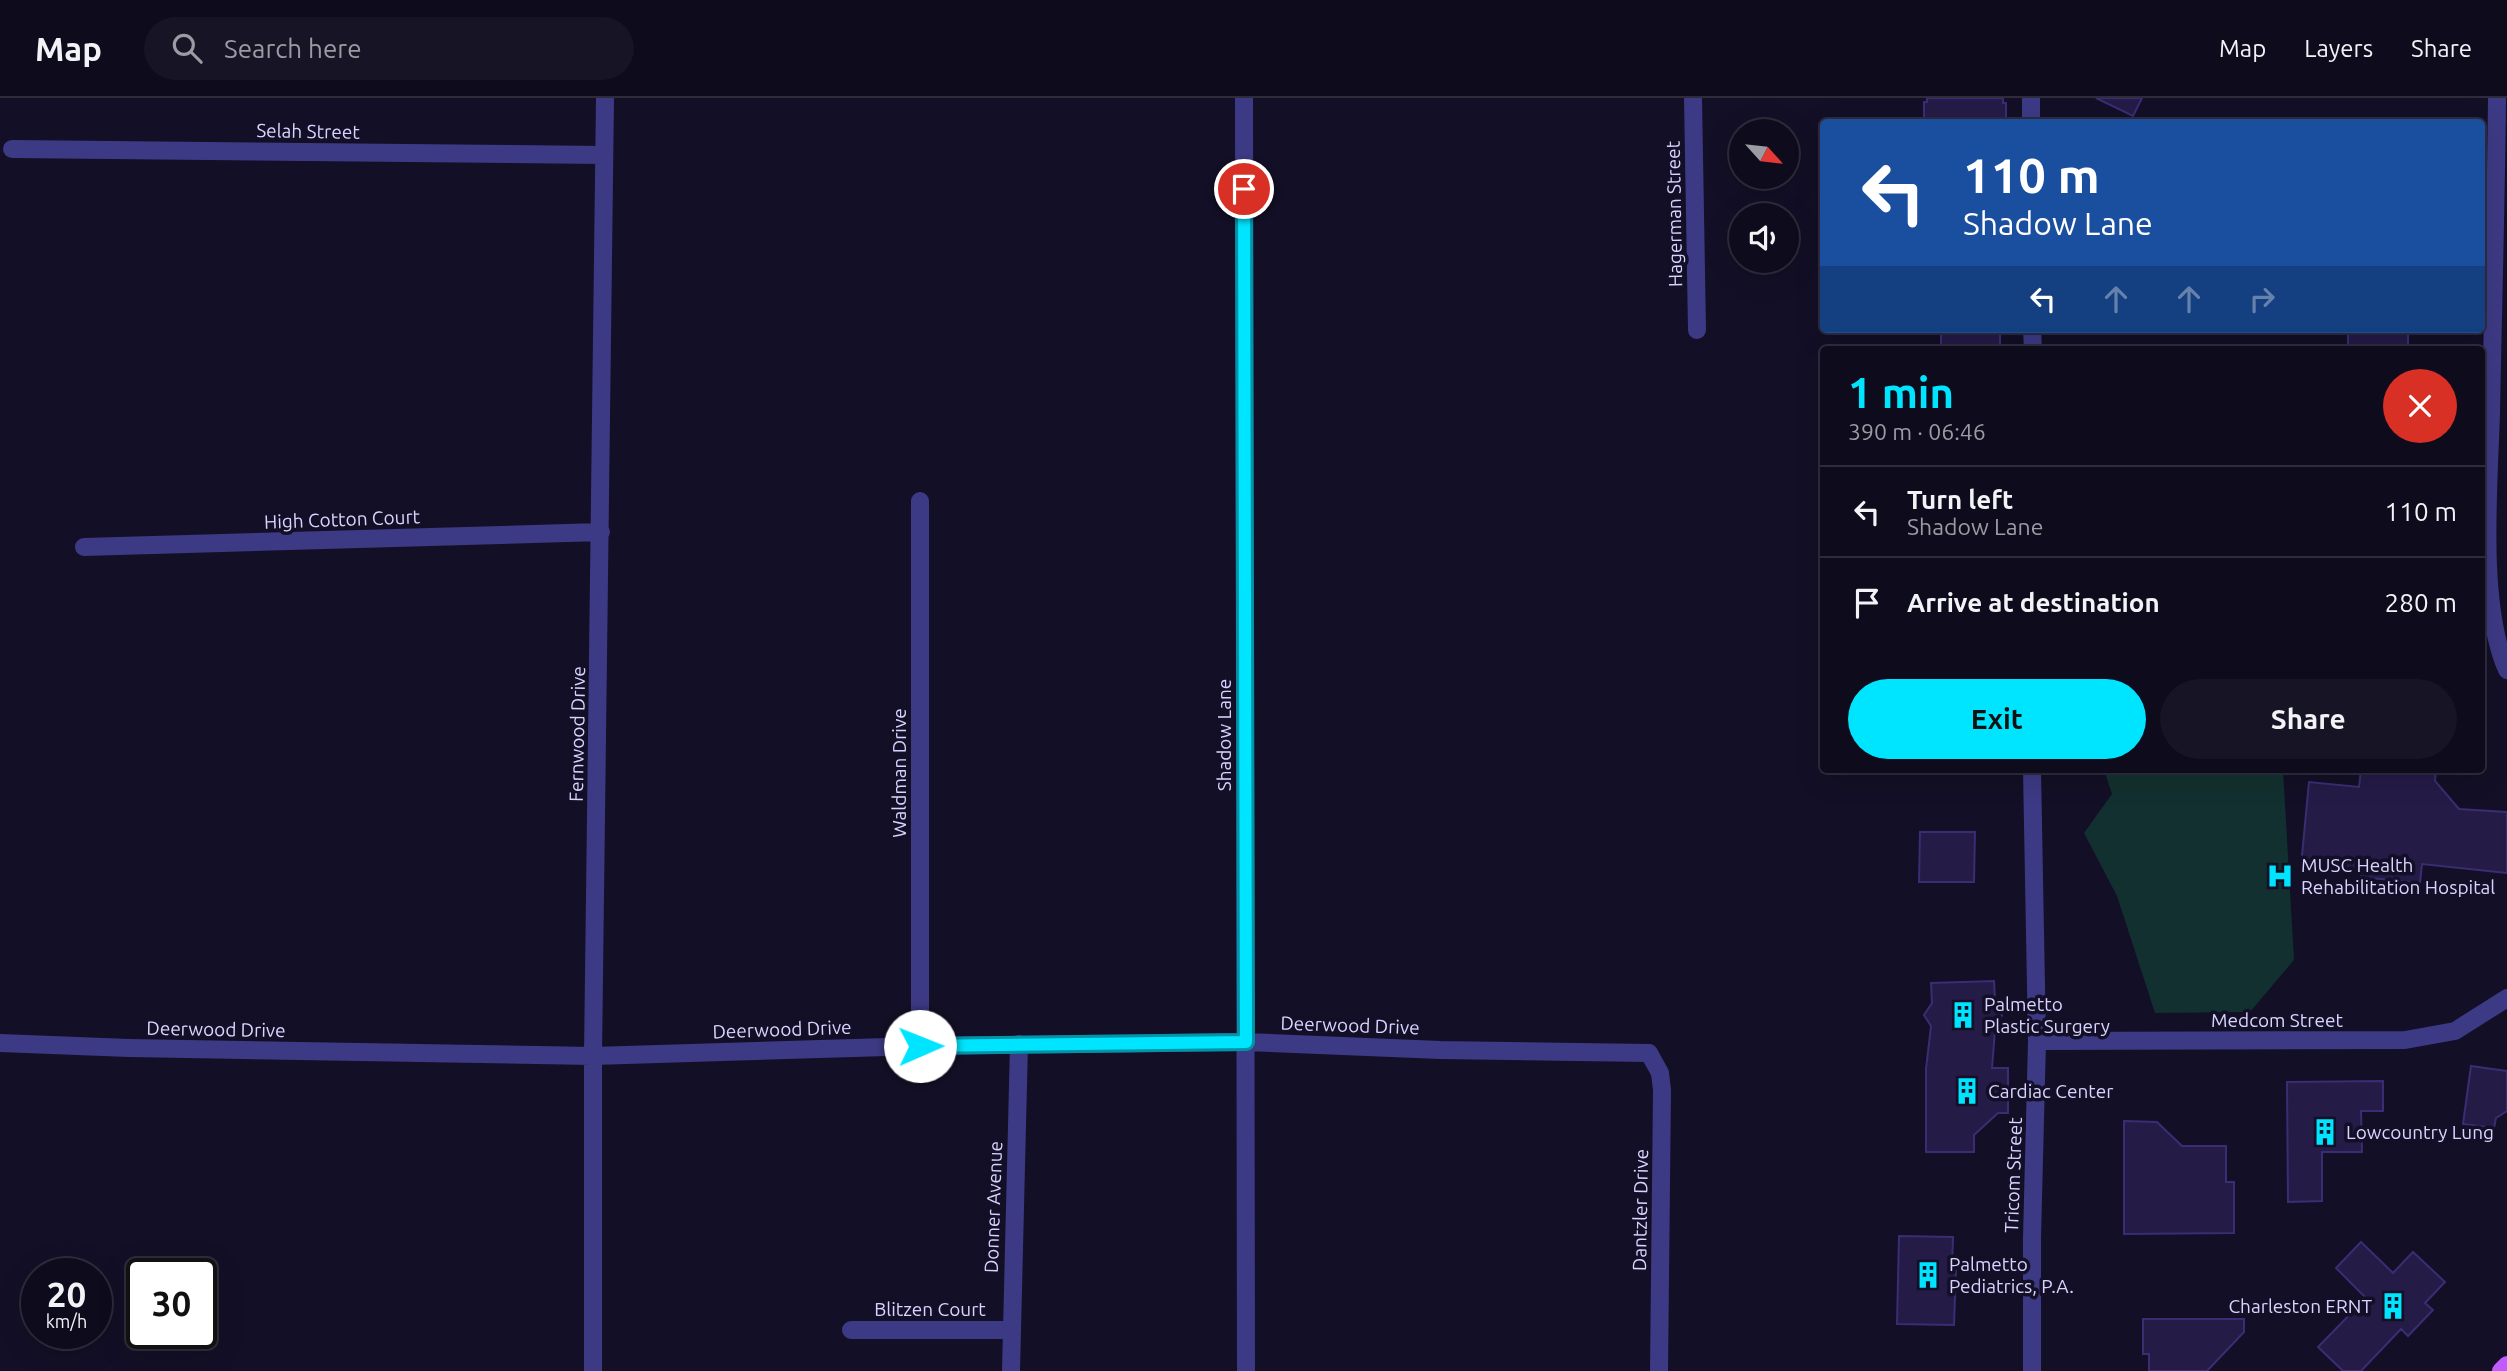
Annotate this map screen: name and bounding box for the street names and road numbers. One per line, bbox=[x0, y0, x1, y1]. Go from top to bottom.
street label: Selah Street bbox=[256, 119, 360, 143]
street label: Hagerman Street bbox=[1662, 140, 1686, 287]
street label: High Cotton Court bbox=[264, 505, 421, 533]
street label: Fernwood Drive bbox=[565, 666, 589, 802]
street label: Shadow Lane bbox=[1213, 679, 1235, 791]
street label: Waldman Drive bbox=[888, 708, 910, 838]
street label: Medcom Street bbox=[2211, 1009, 2343, 1031]
street label: Deerwood Drive bbox=[1280, 1012, 1420, 1038]
street label: Deerwood Drive bbox=[712, 1016, 852, 1042]
street label: Deerwood Drive bbox=[146, 1017, 286, 1041]
street label: Tricom Street bbox=[2000, 1116, 2026, 1233]
street label: Donner Avenue bbox=[980, 1141, 1006, 1273]
street label: Dantzler Drive bbox=[1628, 1149, 1652, 1271]
street label: Blitzen Court bbox=[874, 1298, 986, 1320]

